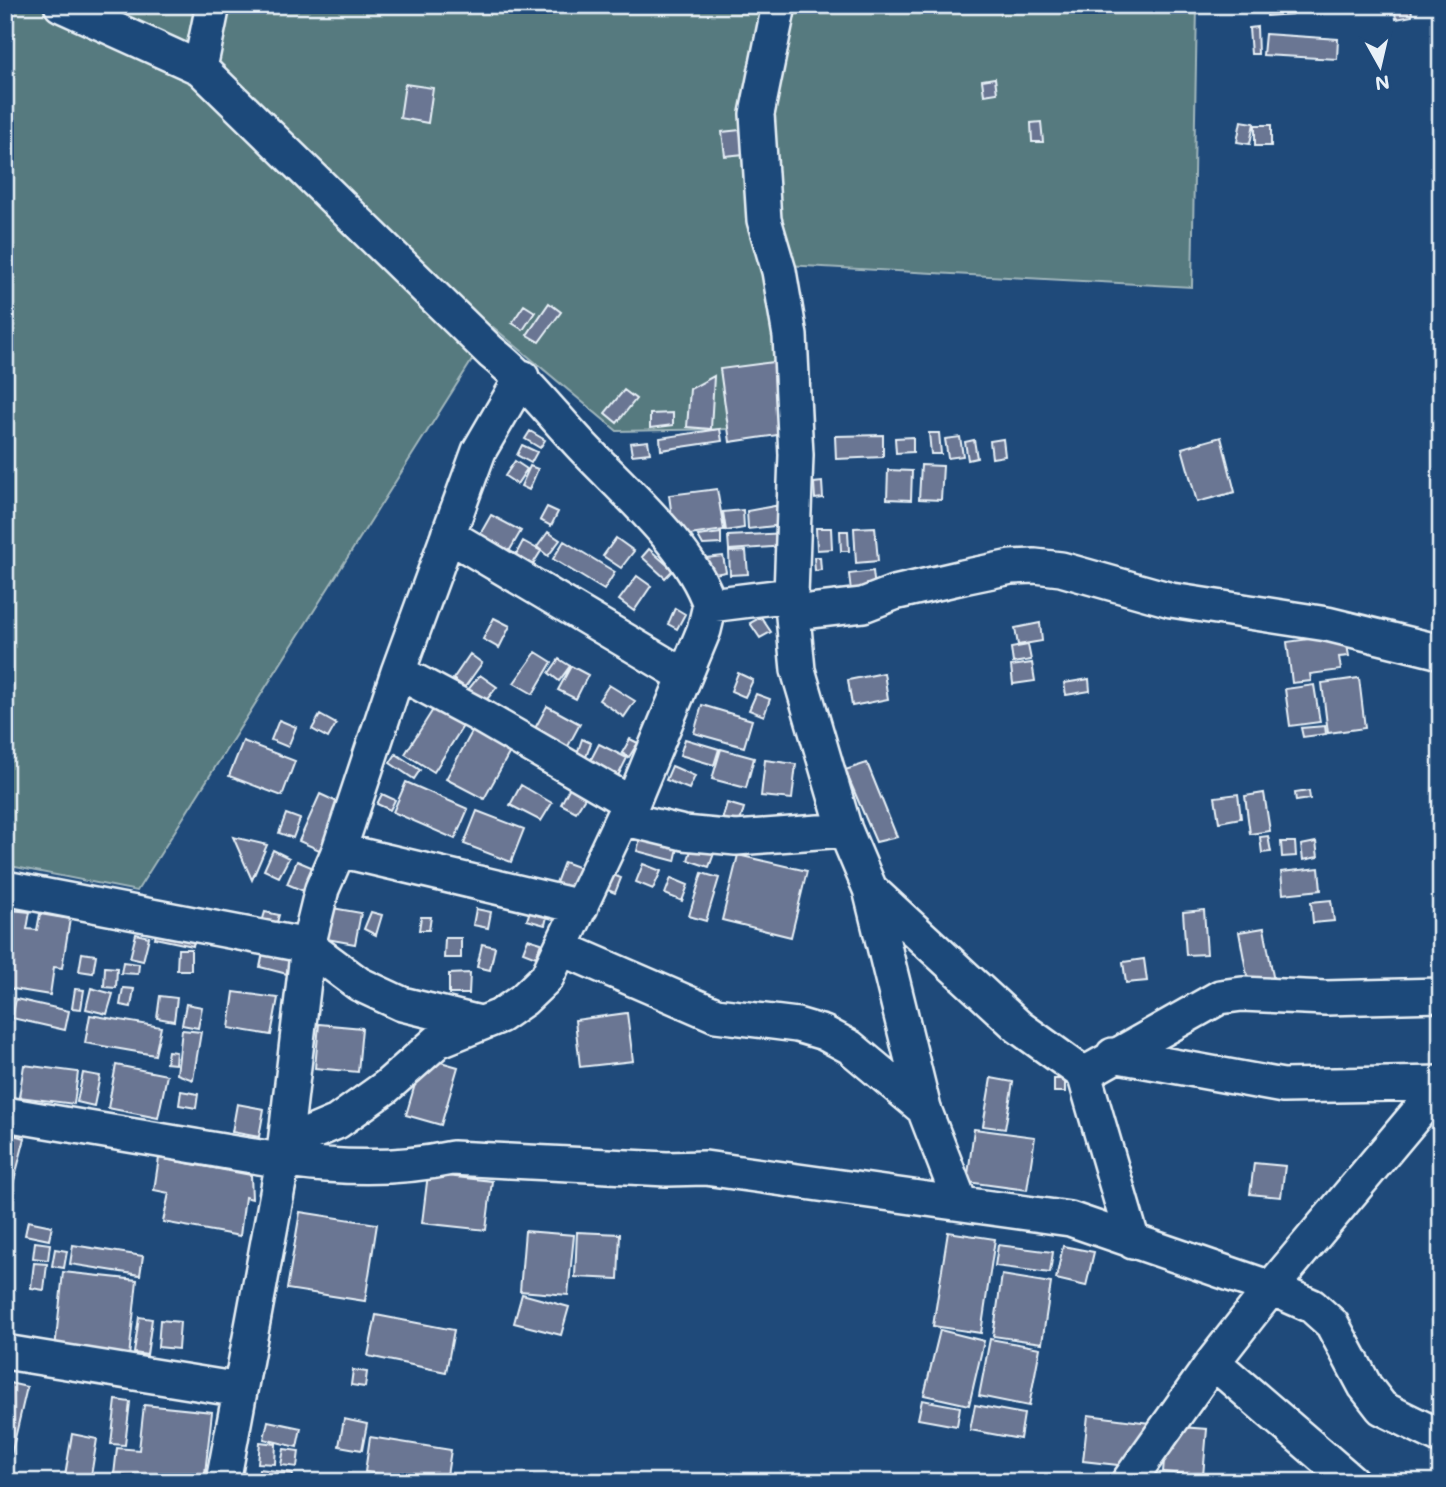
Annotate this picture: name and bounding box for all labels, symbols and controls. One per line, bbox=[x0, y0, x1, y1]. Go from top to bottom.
north arrow bbox=[1344, 32, 1414, 102]
text: N bbox=[1374, 70, 1391, 97]

